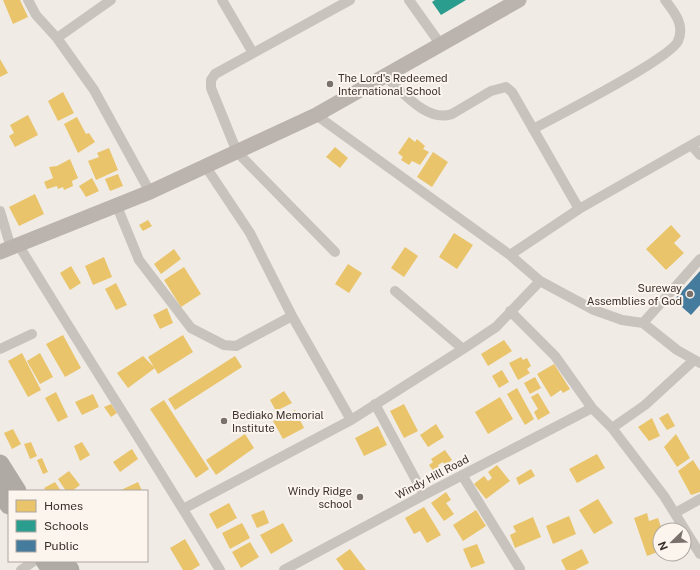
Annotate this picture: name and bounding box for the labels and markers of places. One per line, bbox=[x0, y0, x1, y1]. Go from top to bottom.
place label: The Lord's Redeemed International School bbox=[338, 72, 448, 97]
marker: The Lord's Redeemed International School bbox=[325, 79, 335, 89]
place label: Sureway Assemblies of God bbox=[587, 282, 682, 307]
marker: Sureway Assemblies of God bbox=[685, 289, 695, 299]
place label: Bediako Memorial Institute bbox=[232, 409, 324, 434]
marker: Bediako Memorial Institute bbox=[219, 416, 229, 426]
place label: Windy Ridge school bbox=[288, 485, 352, 510]
marker: Windy Ridge school bbox=[355, 492, 365, 502]

